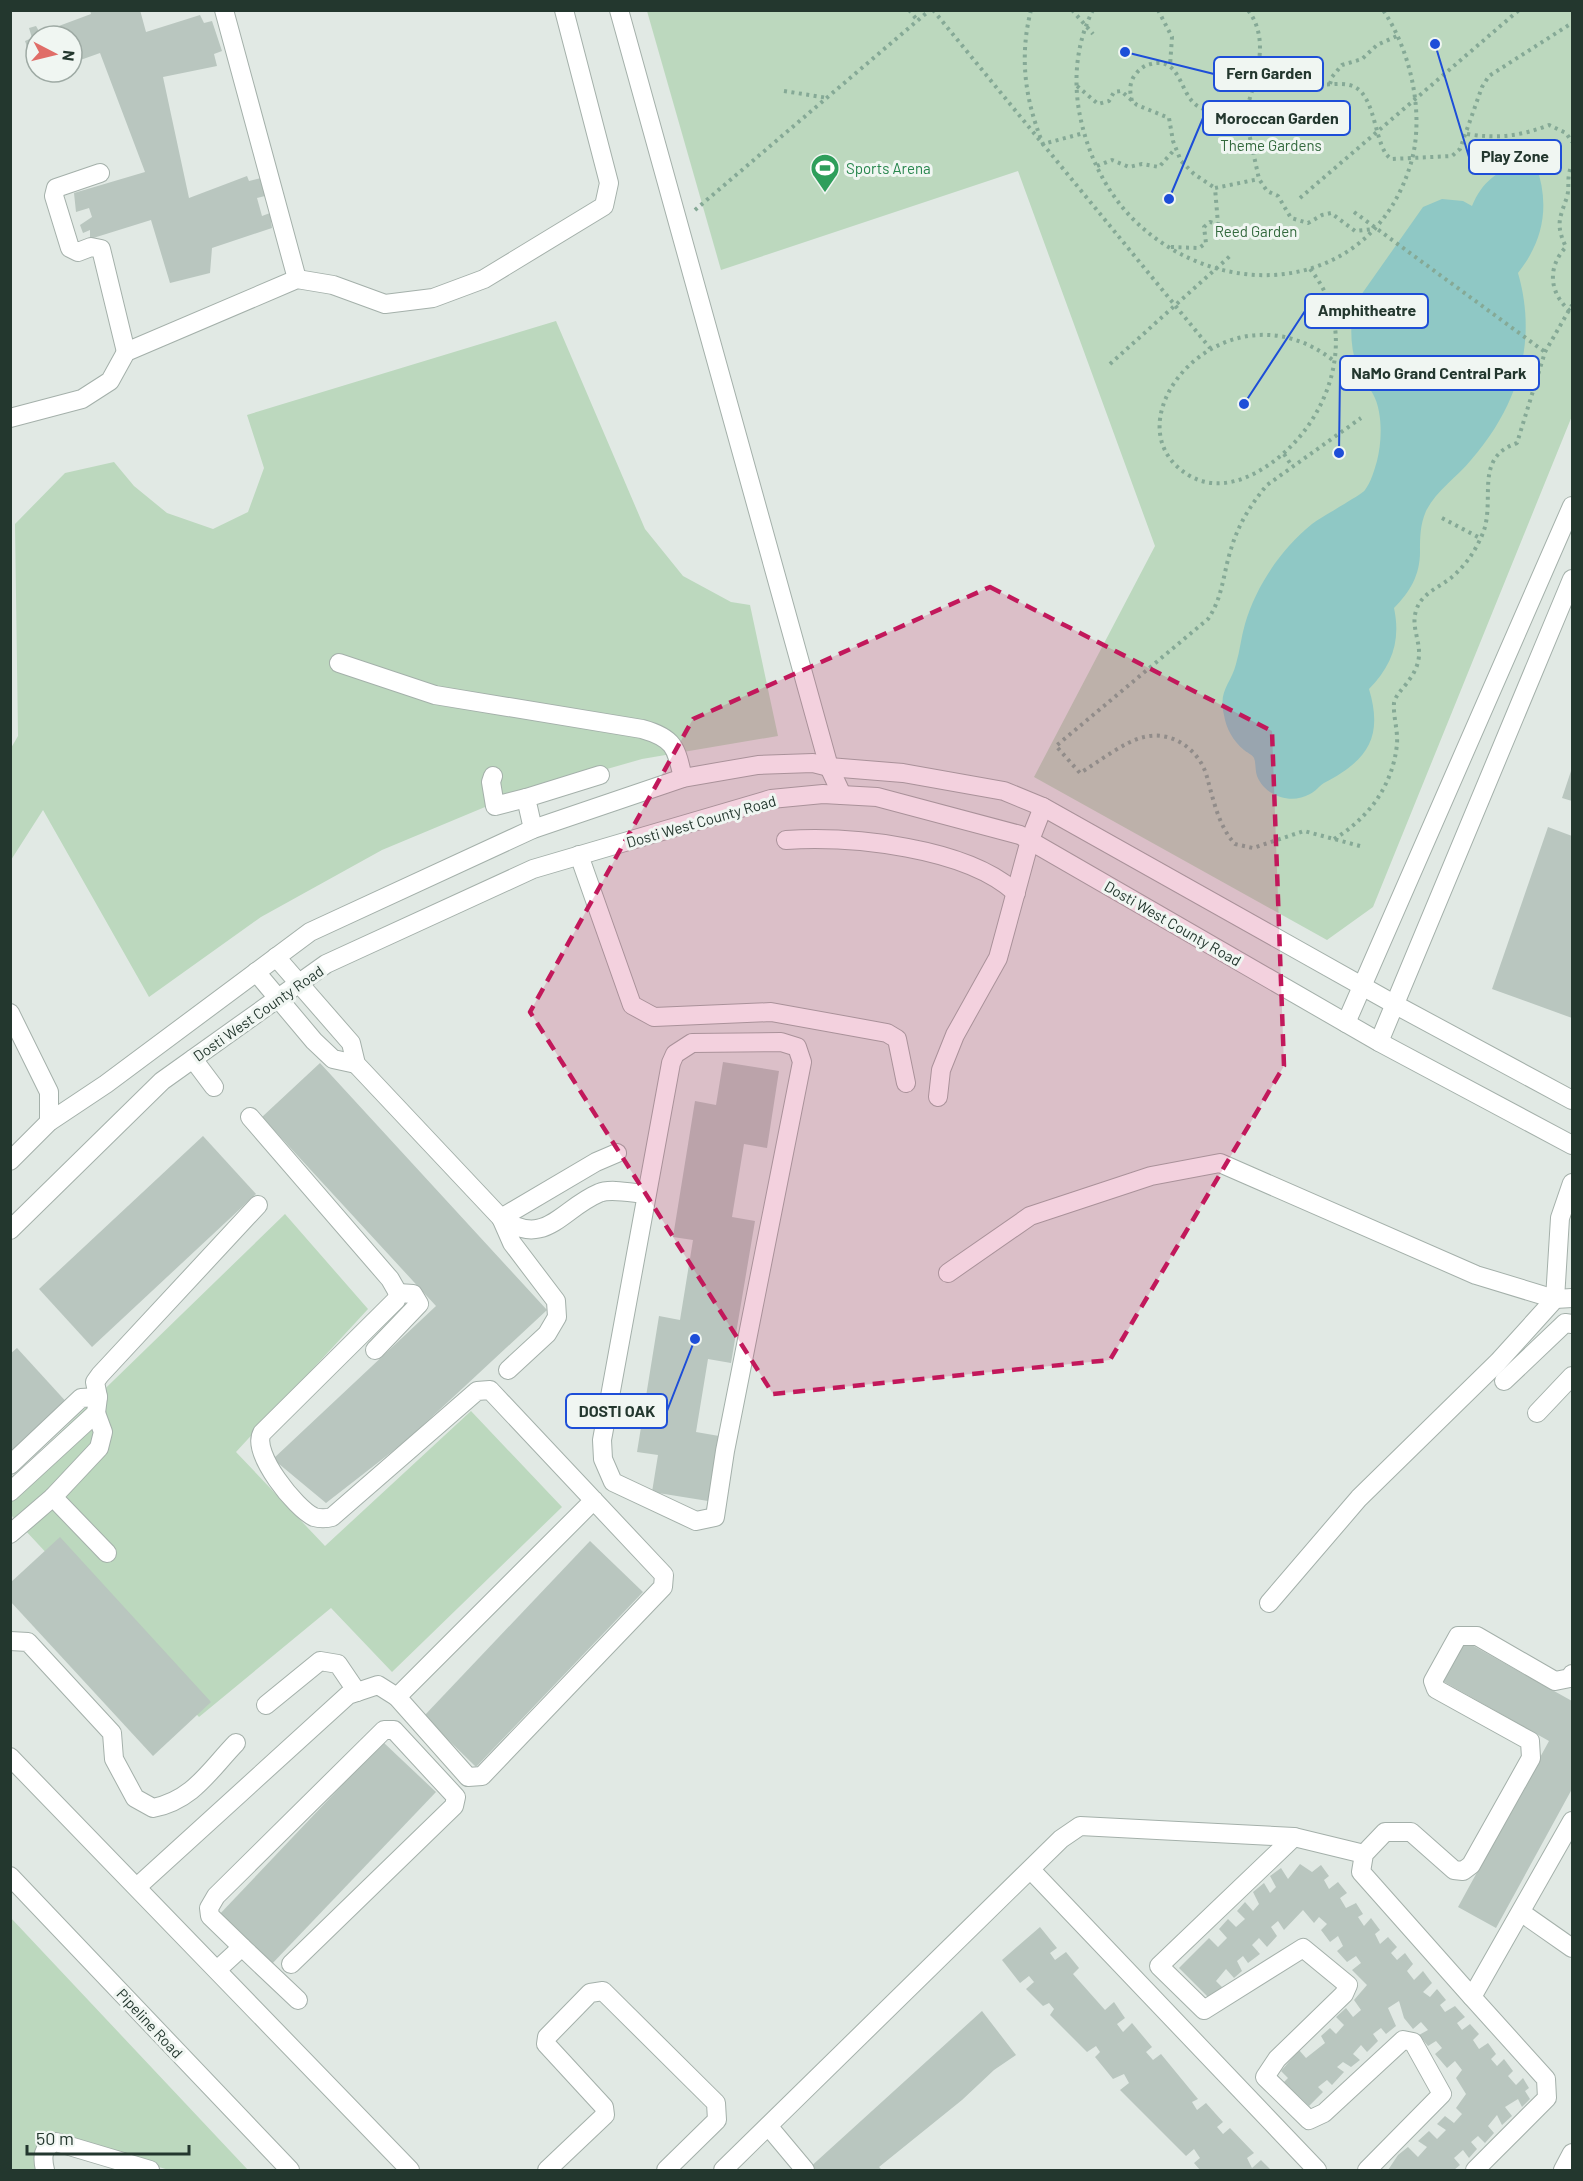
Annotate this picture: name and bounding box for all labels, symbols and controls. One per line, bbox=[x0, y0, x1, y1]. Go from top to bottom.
north arrow bbox=[24, 24, 84, 84]
text: N bbox=[59, 49, 79, 62]
callout: Fern Garden bbox=[1214, 57, 1323, 91]
text: Fern Garden bbox=[1226, 63, 1312, 82]
callout: Moroccan Garden bbox=[1203, 101, 1350, 135]
text: Moroccan Garden bbox=[1215, 108, 1339, 127]
park label: Theme Gardens bbox=[1220, 136, 1322, 154]
callout: Play Zone bbox=[1469, 140, 1561, 174]
text: Play Zone bbox=[1481, 146, 1549, 165]
sports icon: Sports Arena bbox=[809, 152, 841, 194]
place label: Sports Arena bbox=[846, 159, 931, 177]
park label: Reed Garden bbox=[1215, 222, 1297, 240]
callout: Amphitheatre bbox=[1305, 294, 1428, 328]
text: Amphitheatre bbox=[1318, 300, 1416, 319]
callout: NaMo Grand Central Park bbox=[1340, 356, 1539, 390]
text: NaMo Grand Central Park bbox=[1351, 363, 1527, 382]
street label: Dosti West County Road bbox=[624, 791, 778, 851]
street label: Dosti West County Road bbox=[1101, 876, 1245, 970]
street label: Dosti West County Road bbox=[189, 961, 327, 1065]
callout: DOSTI OAK bbox=[566, 1394, 667, 1428]
text: DOSTI OAK bbox=[579, 1401, 655, 1420]
street label: Pipeline Road bbox=[113, 1985, 187, 2061]
scale bar bbox=[27, 2118, 189, 2156]
text: 50 m bbox=[36, 2127, 74, 2149]

